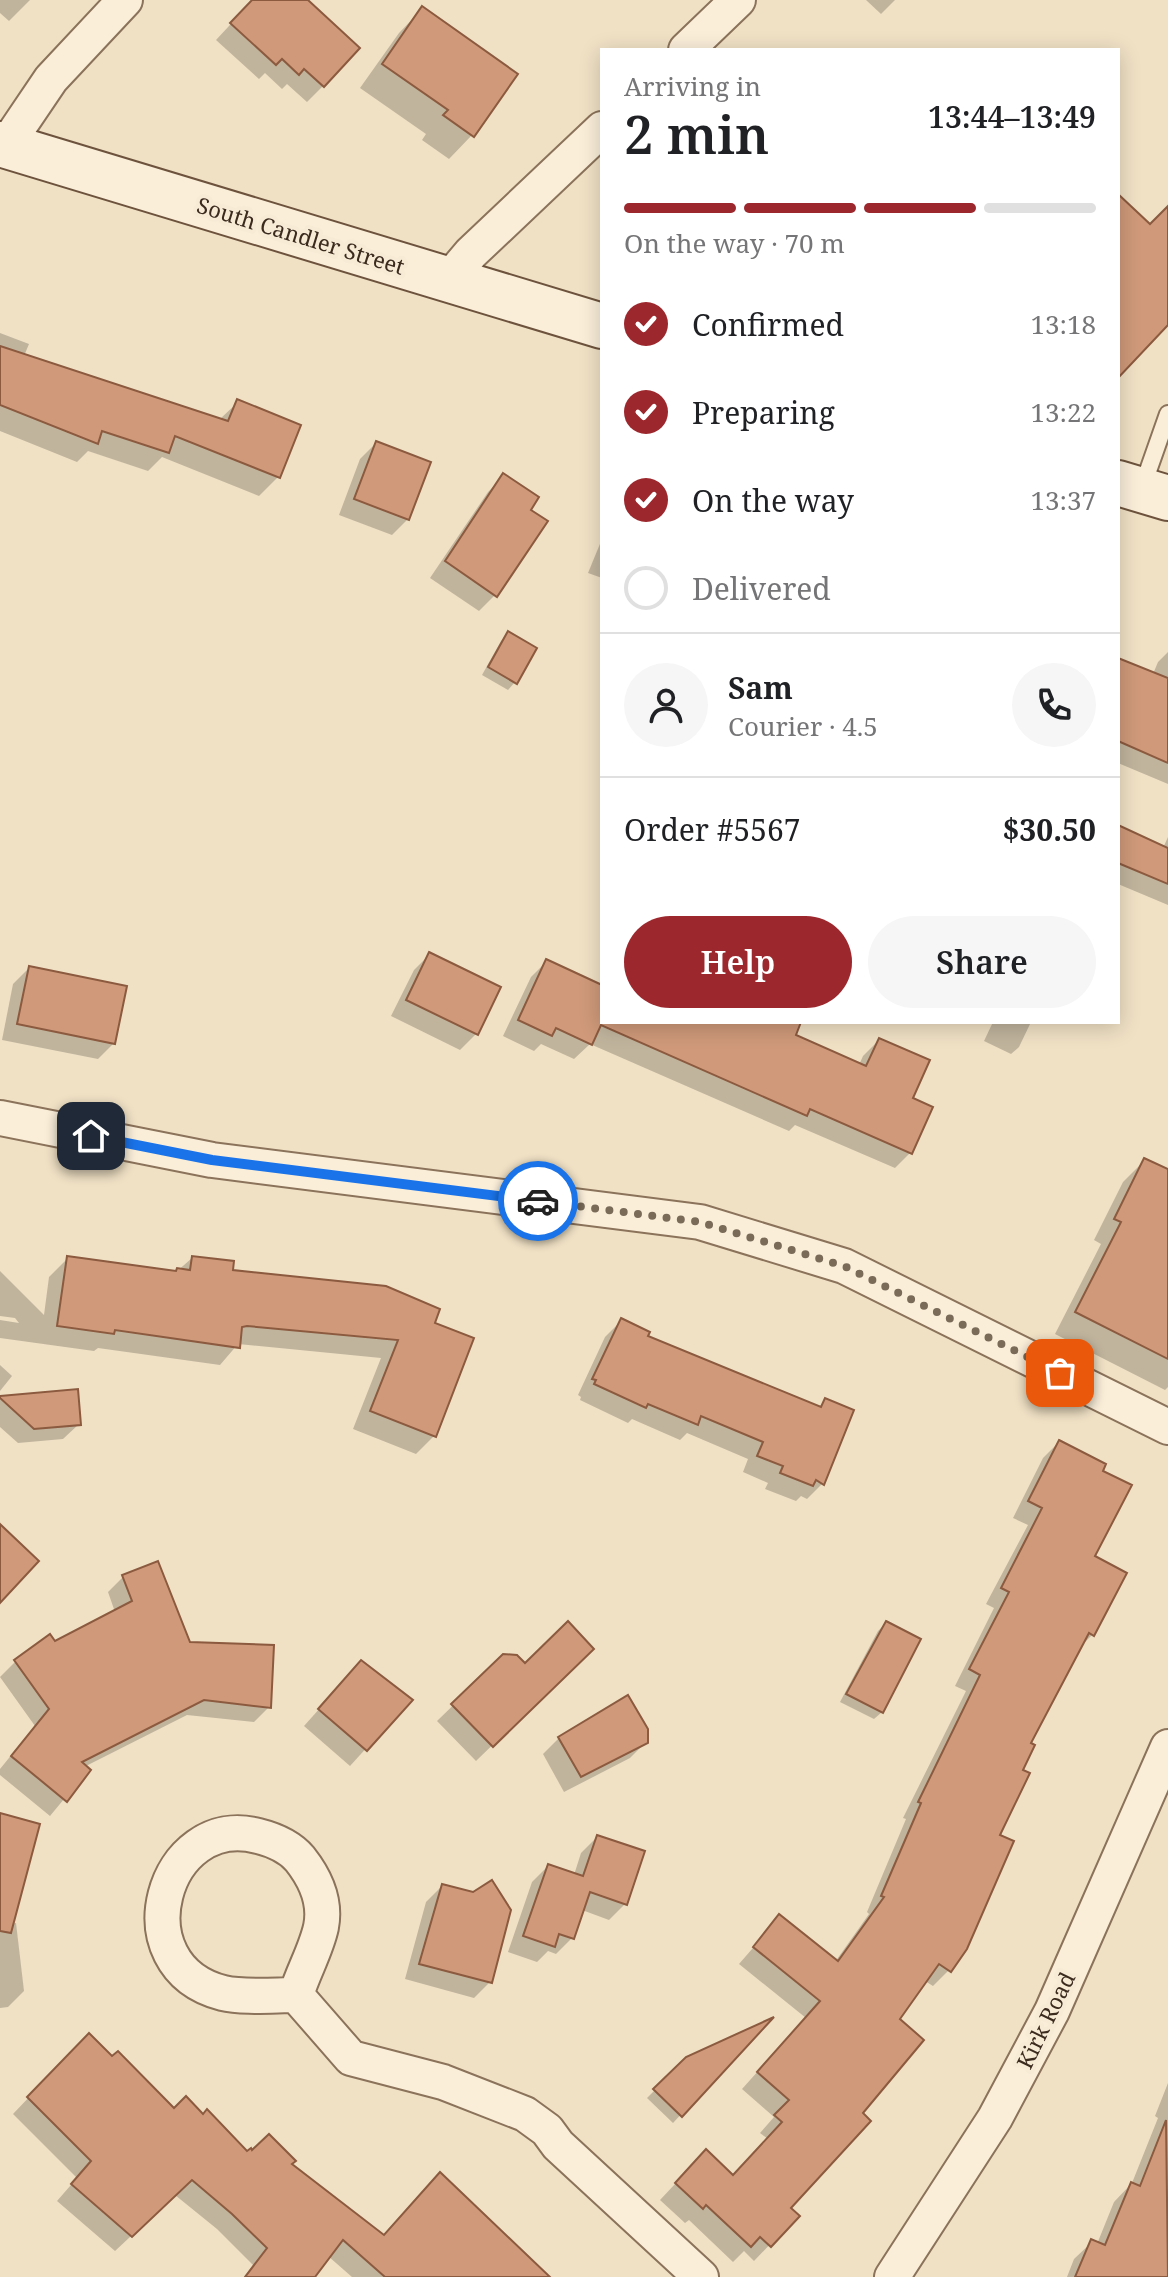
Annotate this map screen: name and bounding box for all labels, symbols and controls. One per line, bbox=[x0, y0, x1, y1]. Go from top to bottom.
text: Arriving in bbox=[624, 68, 761, 104]
text: 13:44–13:49 bbox=[928, 96, 1096, 137]
text: 2 min bbox=[624, 98, 769, 169]
street label: South Candler Street bbox=[193, 189, 409, 281]
text: On the way · 70 m bbox=[624, 225, 845, 261]
icon: check bbox=[624, 302, 668, 346]
text: Confirmed bbox=[692, 304, 844, 345]
text: 13:18 bbox=[1030, 306, 1096, 342]
icon: check bbox=[624, 390, 668, 434]
text: Preparing bbox=[692, 392, 835, 433]
text: 13:22 bbox=[1030, 394, 1096, 430]
icon: check bbox=[624, 478, 668, 522]
text: On the way bbox=[692, 480, 854, 521]
text: 13:37 bbox=[1030, 482, 1096, 518]
text: Delivered bbox=[692, 568, 831, 609]
button: person bbox=[624, 663, 708, 747]
button: phone bbox=[1012, 663, 1096, 747]
text: Sam bbox=[728, 667, 793, 708]
text: Courier · 4.5 bbox=[728, 708, 878, 744]
text: Order #5567 bbox=[624, 809, 801, 850]
text: $30.50 bbox=[1002, 809, 1096, 850]
button: Help bbox=[624, 916, 852, 1008]
button: Share bbox=[868, 916, 1096, 1008]
pin bbox=[57, 1102, 125, 1170]
icon: home bbox=[69, 1114, 113, 1158]
courier bbox=[498, 1161, 578, 1241]
icon: car bbox=[516, 1179, 560, 1223]
pin bbox=[1026, 1339, 1094, 1407]
icon: bag bbox=[1038, 1351, 1082, 1395]
street label: Kirk Road bbox=[1009, 1966, 1082, 2074]

